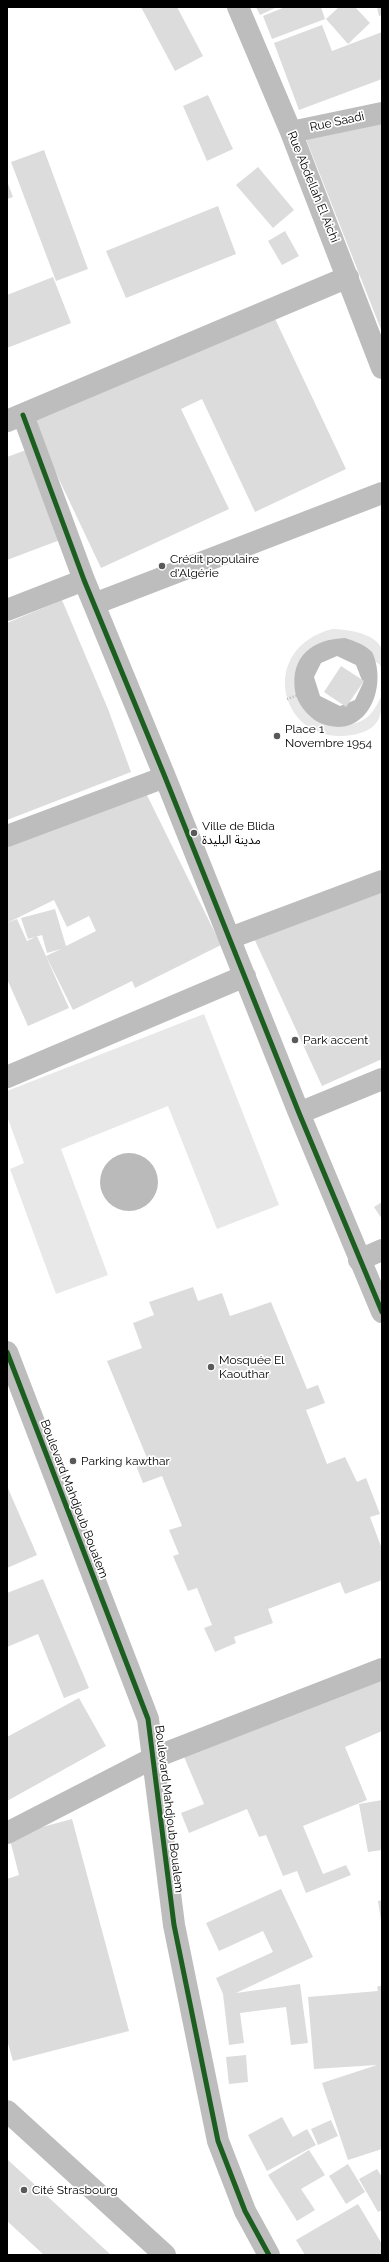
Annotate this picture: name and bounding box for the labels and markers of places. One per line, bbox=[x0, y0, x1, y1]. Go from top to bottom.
place label: Crédit populaire d'Algérie bbox=[170, 552, 259, 580]
marker: Crédit populaire d'Algérie bbox=[157, 561, 167, 571]
place label: Place 1 Novembre 1954 bbox=[285, 722, 372, 750]
marker: Place 1 Novembre 1954 bbox=[272, 731, 282, 741]
place label: Ville de Blida مدينة البليدة bbox=[202, 819, 275, 847]
marker: Ville de Blida مدينة البليدة bbox=[189, 828, 199, 838]
place label: Park accent bbox=[303, 1033, 368, 1047]
marker: Park accent bbox=[290, 1035, 300, 1045]
place label: Mosquée El Kaouthar bbox=[219, 1353, 285, 1381]
marker: Mosquée El Kaouthar bbox=[206, 1362, 216, 1372]
place label: Parking kawthar bbox=[81, 1454, 170, 1468]
marker: Parking kawthar bbox=[68, 1456, 78, 1466]
place label: Cité Strasbourg bbox=[32, 2183, 118, 2197]
marker: Cité Strasbourg bbox=[19, 2185, 29, 2195]

